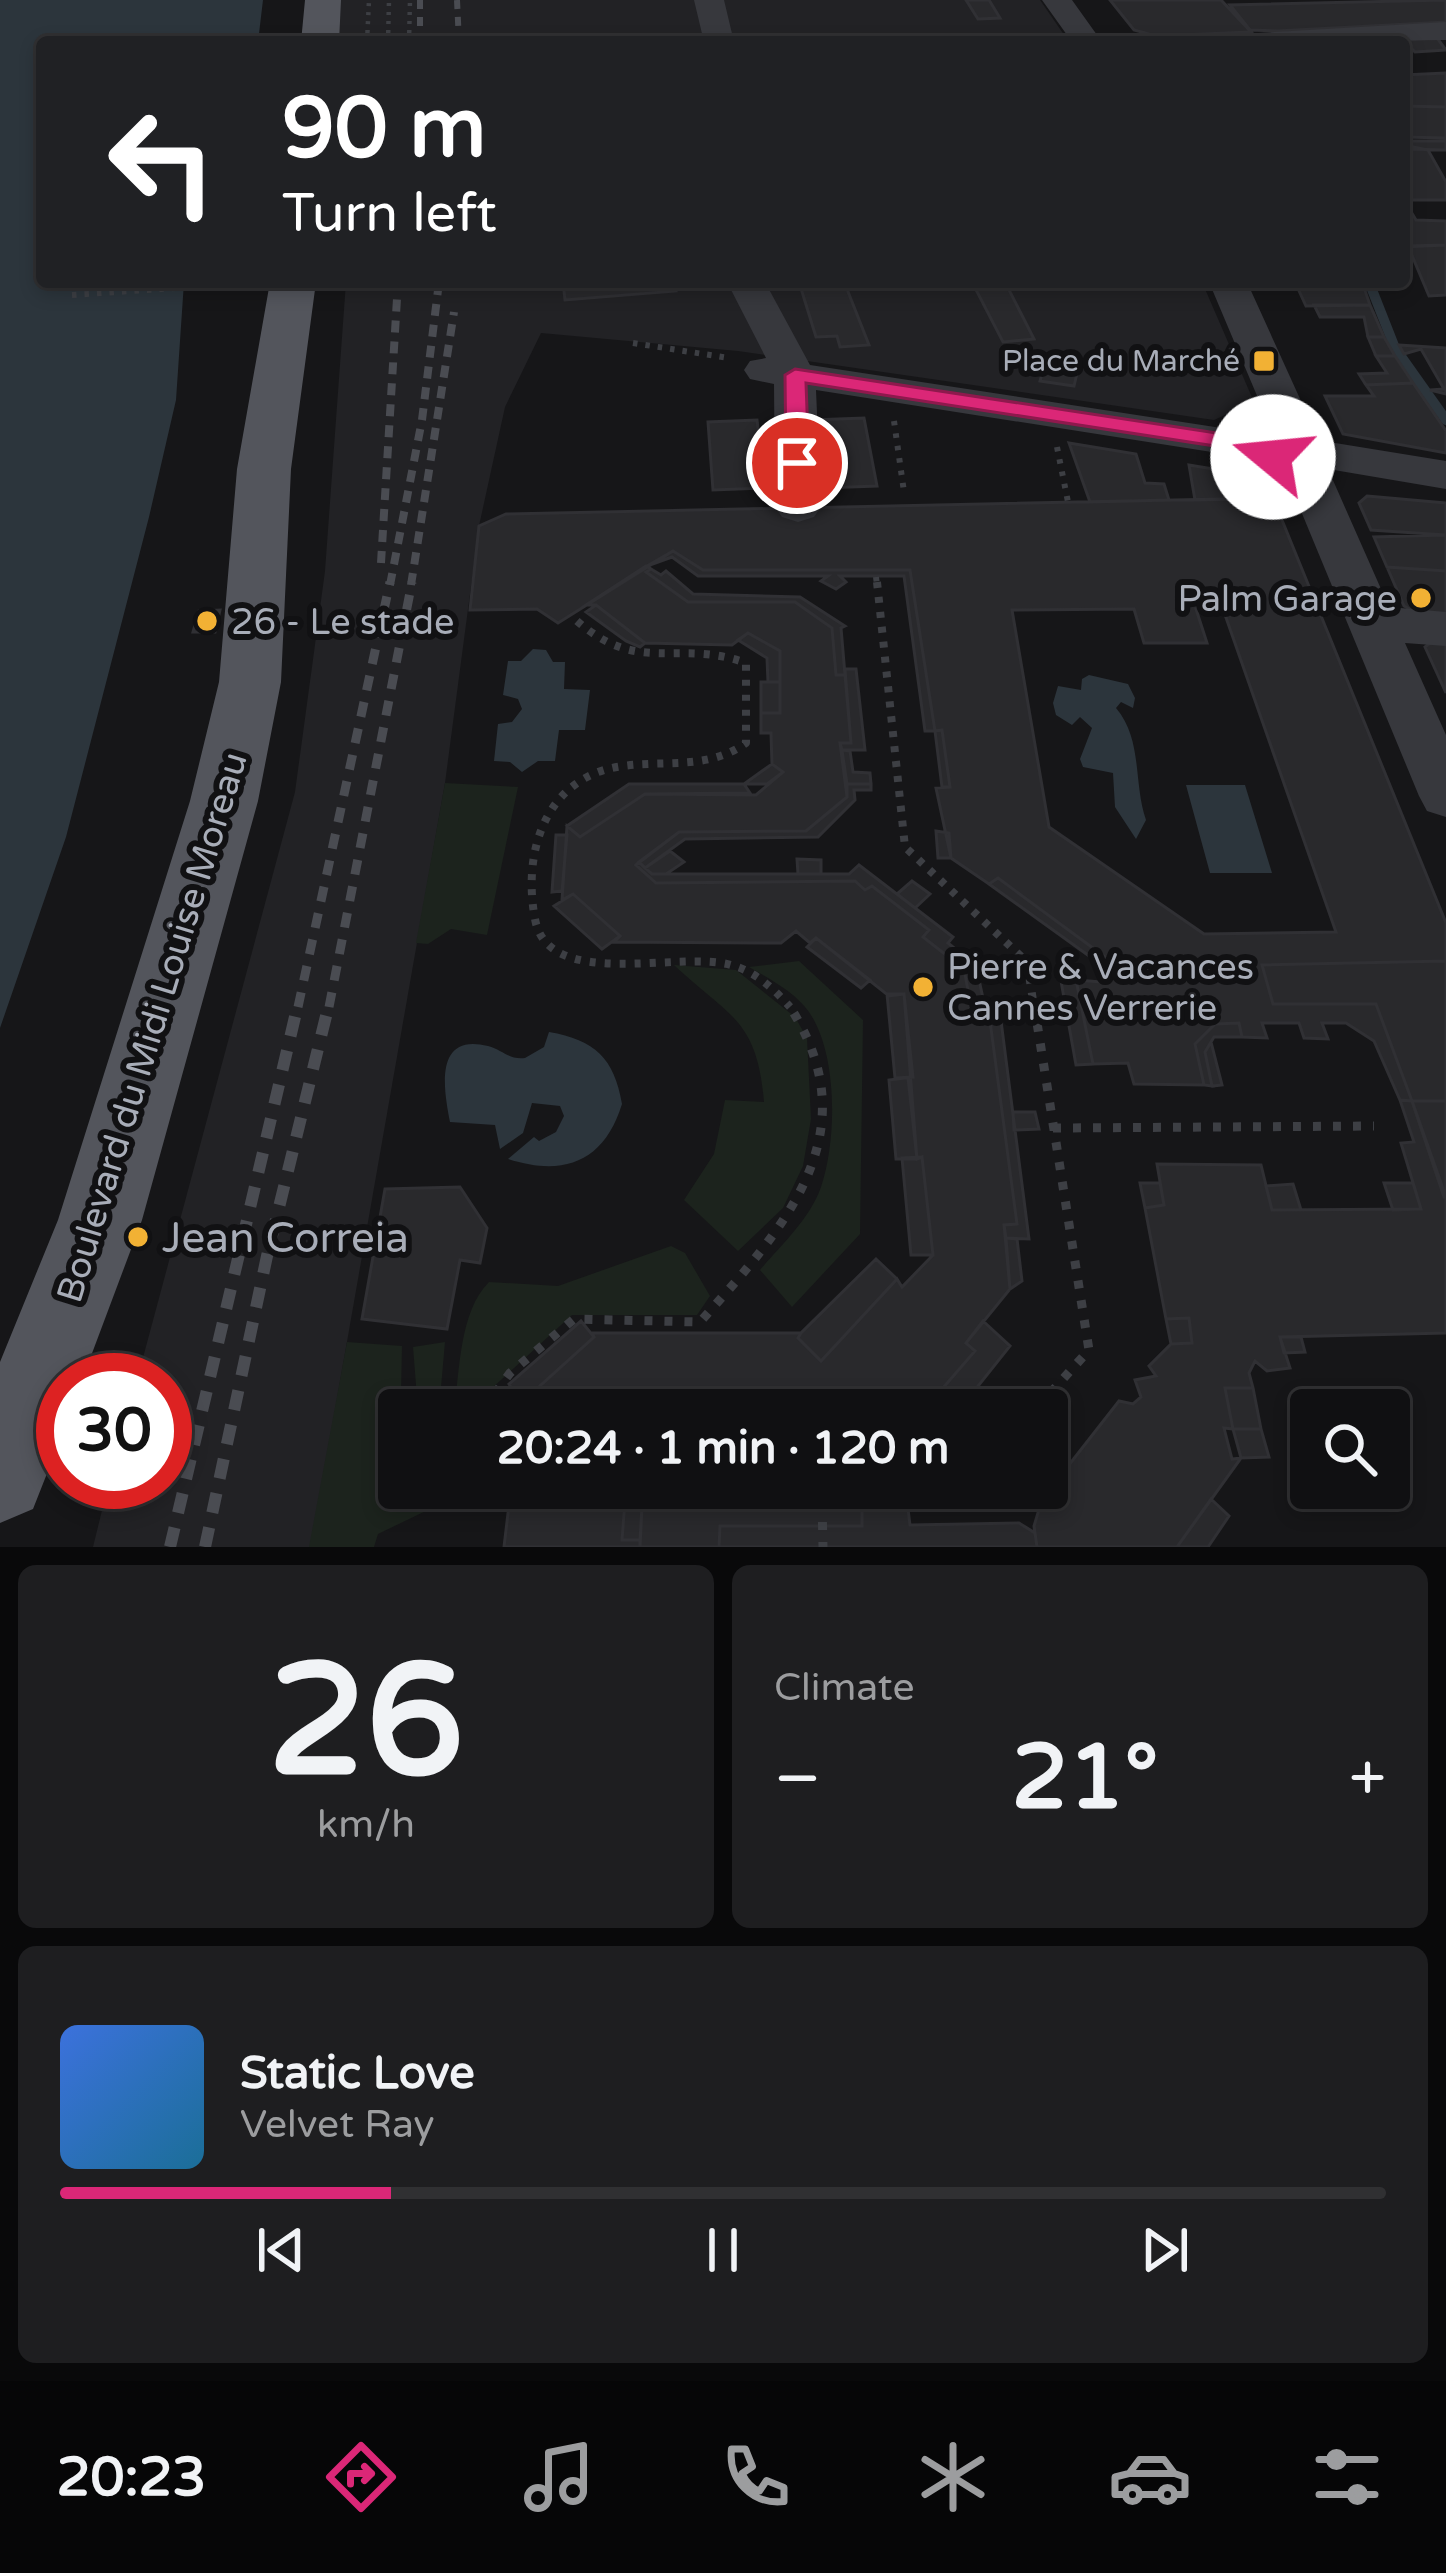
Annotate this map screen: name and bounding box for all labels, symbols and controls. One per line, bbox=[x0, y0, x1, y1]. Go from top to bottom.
text: 90 m bbox=[282, 79, 486, 180]
icon: left bbox=[84, 84, 240, 240]
text: Turn left bbox=[282, 181, 497, 246]
place label: Place du Marché bbox=[1002, 343, 1240, 380]
marker: Place du Marché bbox=[1251, 348, 1277, 374]
position arrow bbox=[1210, 394, 1336, 520]
pin bbox=[746, 412, 848, 514]
icon: arrive bbox=[764, 430, 830, 496]
place label: Palm Garage bbox=[1178, 578, 1397, 621]
marker: Palm Garage bbox=[1408, 585, 1434, 611]
place label: 26 - Le stade bbox=[231, 601, 454, 644]
marker: 26 - Le stade bbox=[194, 608, 220, 634]
street label: Boulevard du Midi Louise Moreau bbox=[48, 747, 257, 1308]
place label: Pierre & Vacances Cannes Verrerie bbox=[947, 946, 1254, 1030]
marker: Pierre & Vacances Cannes Verrerie bbox=[910, 974, 936, 1000]
place label: Jean Correia bbox=[162, 1213, 409, 1264]
marker: Jean Correia bbox=[125, 1224, 151, 1250]
speed limit sign: 30 bbox=[36, 1353, 192, 1509]
map controls bbox=[1290, 1389, 1410, 1509]
button: search bbox=[1290, 1389, 1410, 1509]
text: 20:24 · 1 min · 120 m bbox=[497, 1422, 949, 1476]
text: 26 bbox=[268, 1629, 464, 1817]
text: Climate bbox=[774, 1664, 914, 1711]
text: 21° bbox=[1011, 1724, 1158, 1833]
text: − bbox=[774, 1739, 821, 1819]
text: + bbox=[1349, 1739, 1386, 1819]
text: km/h bbox=[317, 1801, 415, 1848]
text: Static Love bbox=[240, 2047, 475, 2101]
text: Velvet Ray bbox=[240, 2101, 435, 2148]
icon: previous bbox=[248, 2217, 314, 2283]
icon: pause bbox=[690, 2217, 756, 2283]
icon: next bbox=[1132, 2217, 1198, 2283]
icon: directions bbox=[319, 2435, 403, 2519]
icon: music bbox=[517, 2435, 601, 2519]
icon: phone bbox=[714, 2435, 798, 2519]
icon: climate bbox=[911, 2435, 995, 2519]
icon: car bbox=[1108, 2435, 1192, 2519]
icon: filters bbox=[1305, 2435, 1389, 2519]
text: 20:23 bbox=[57, 2445, 206, 2510]

